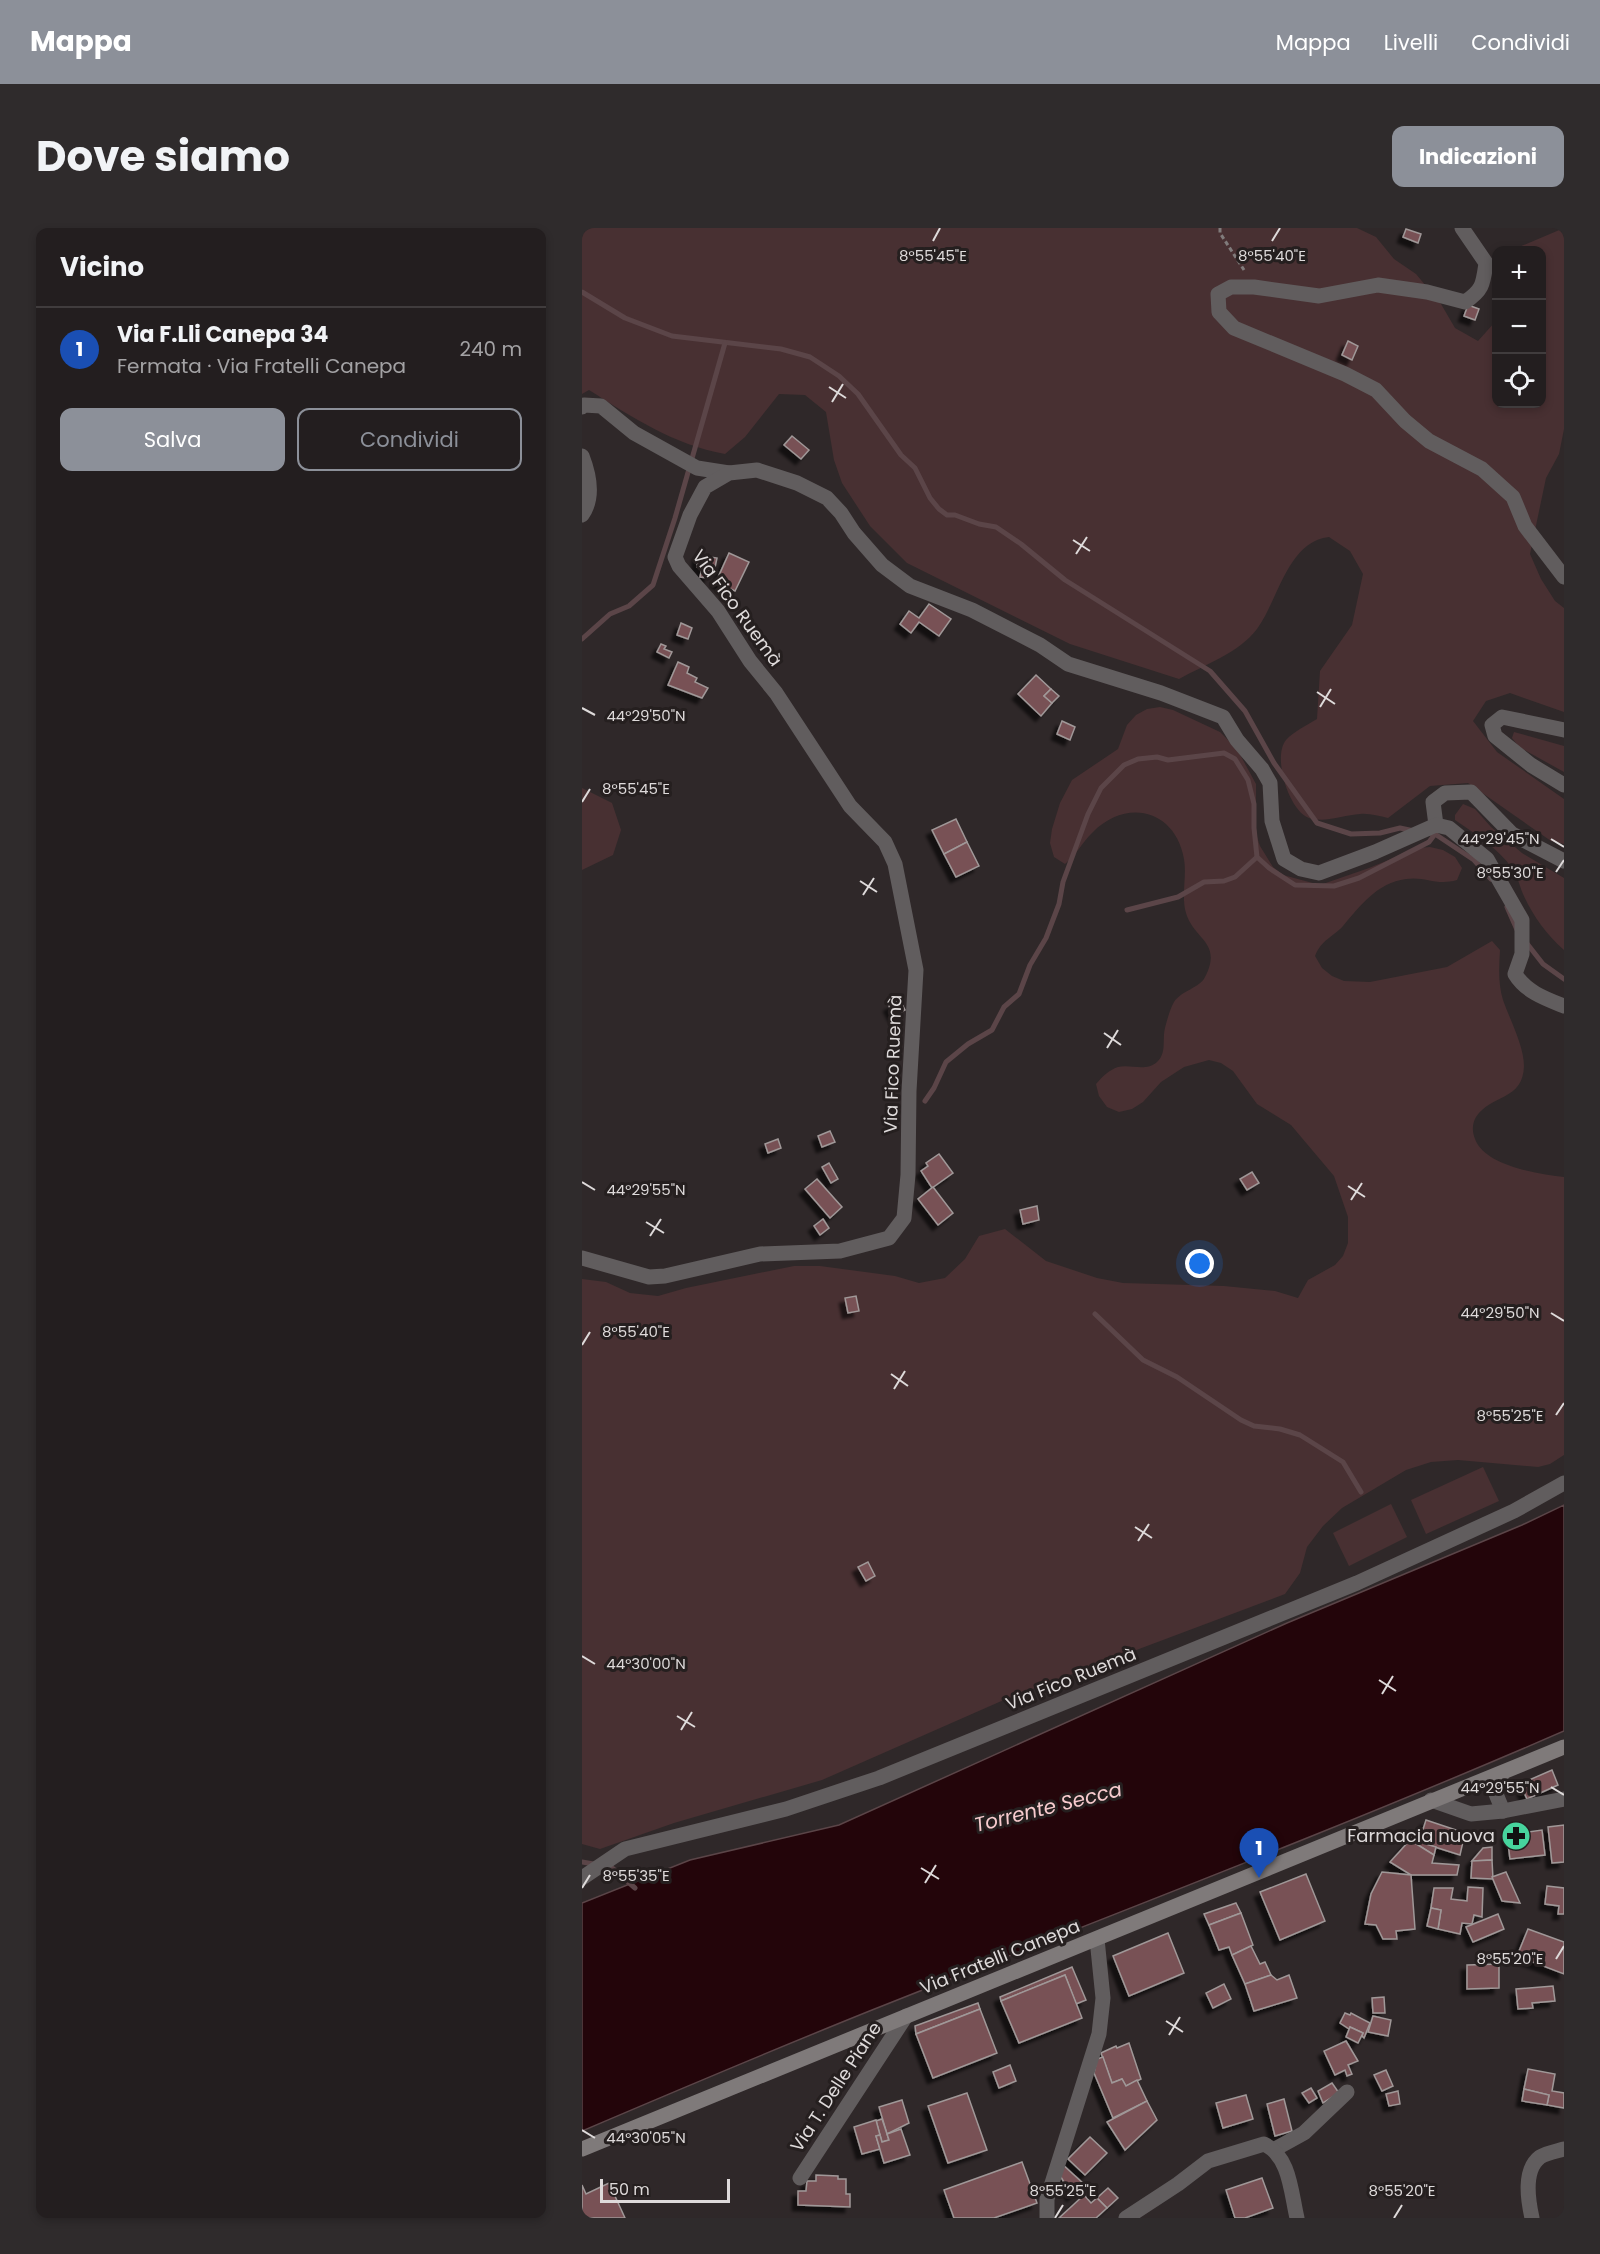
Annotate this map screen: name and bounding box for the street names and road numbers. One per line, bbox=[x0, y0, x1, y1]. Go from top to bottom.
street label: Via Fico Ruemà bbox=[687, 544, 788, 671]
street label: Via Fico Ruemà bbox=[878, 994, 907, 1134]
street label: Via Fico Ruemà bbox=[1002, 1641, 1140, 1716]
street label: Via Fratelli Canepa bbox=[916, 1913, 1083, 2000]
street label: Via T. Delle Piane bbox=[784, 2017, 887, 2157]

